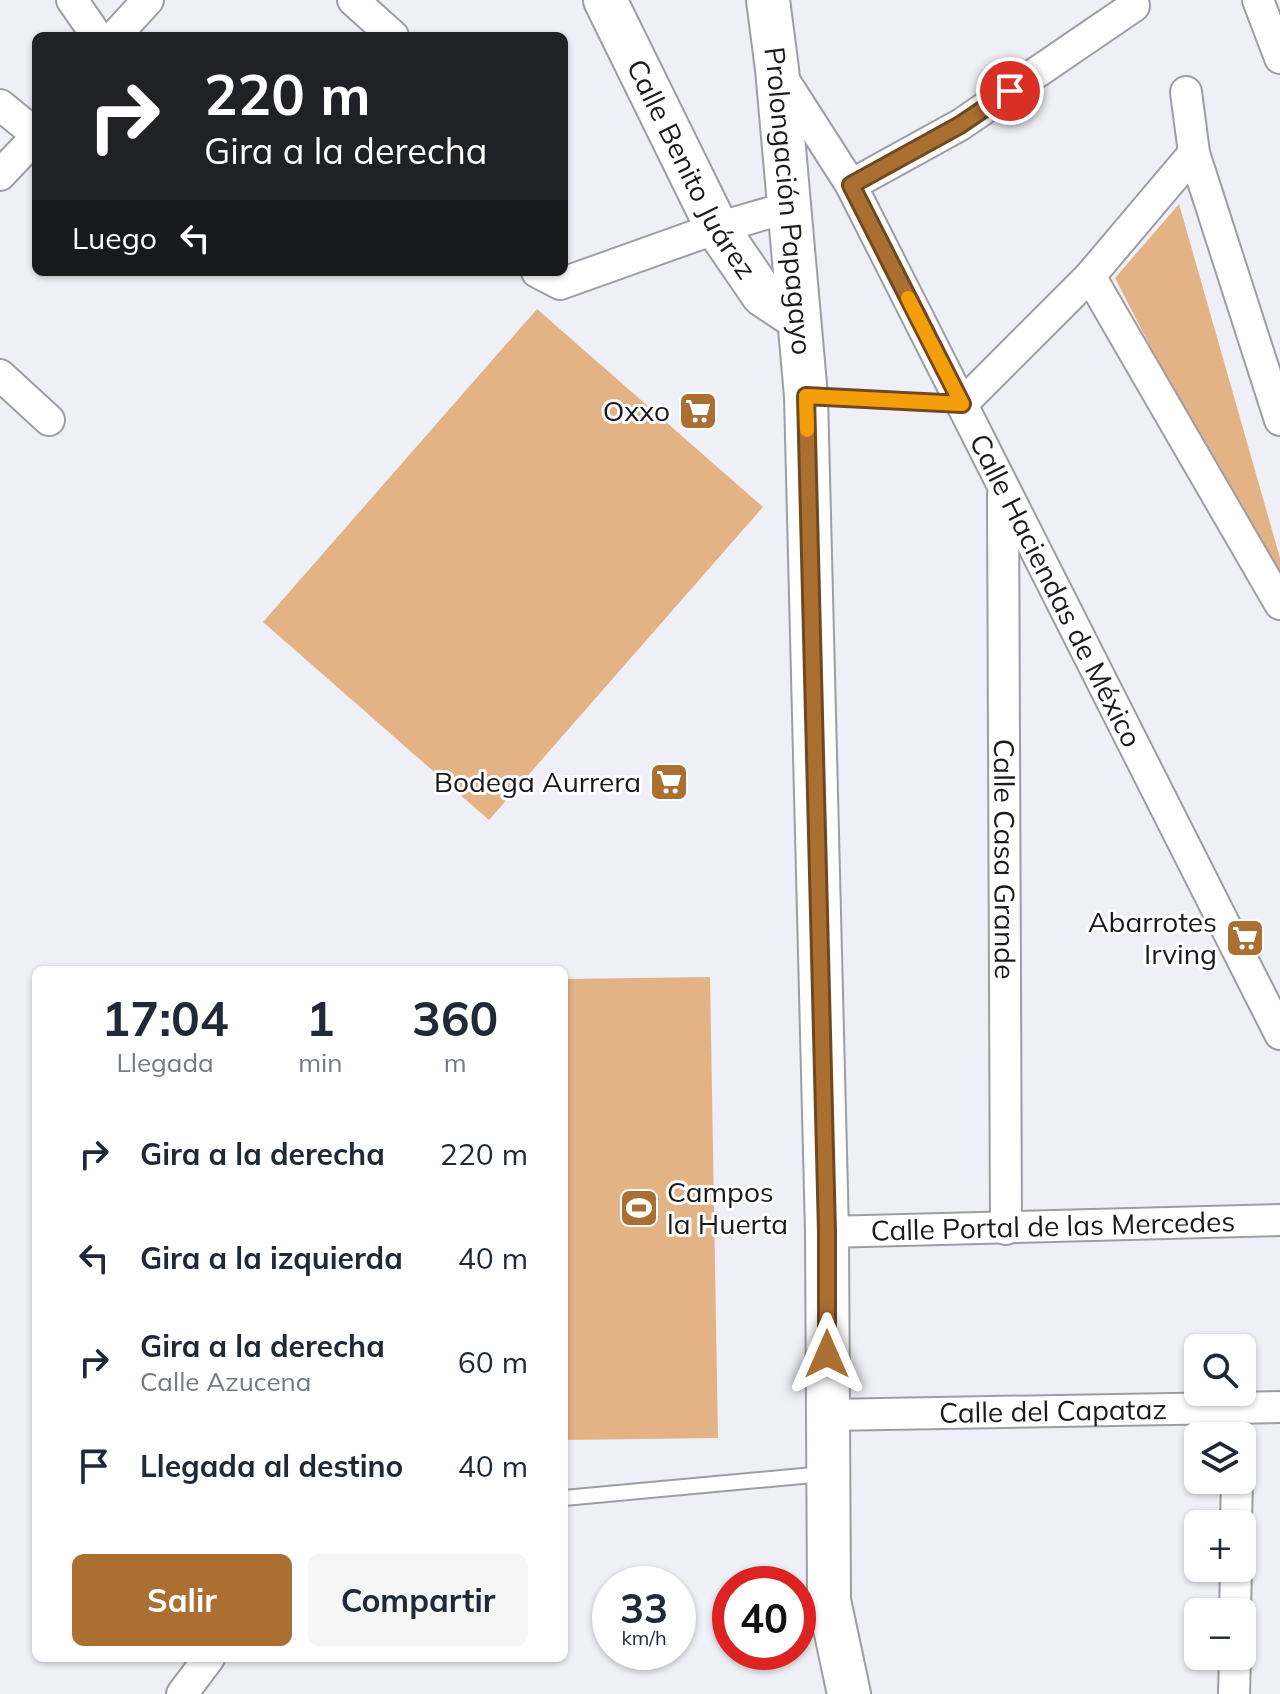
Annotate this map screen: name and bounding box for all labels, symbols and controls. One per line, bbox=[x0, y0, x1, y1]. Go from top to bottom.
street label: Prolongación Papagayo bbox=[757, 45, 820, 356]
street label: Calle Benito Juárez bbox=[620, 53, 765, 285]
pin bbox=[976, 57, 1044, 125]
text: 220 m bbox=[204, 59, 371, 129]
icon: right bbox=[72, 64, 176, 168]
icon: arrive bbox=[988, 69, 1032, 113]
text: Gira a la derecha bbox=[204, 128, 487, 173]
icon: left bbox=[173, 216, 217, 260]
text: Luego bbox=[72, 219, 157, 257]
supermarket icon: Oxxo bbox=[677, 390, 719, 432]
place label: Oxxo bbox=[603, 393, 670, 428]
street label: Calle Haciendas de México bbox=[963, 428, 1150, 753]
street label: Calle Casa Grande bbox=[987, 739, 1023, 979]
supermarket icon: Bodega Aurrera bbox=[648, 761, 690, 803]
place label: Bodega Aurrera bbox=[434, 764, 641, 799]
place label: Abarrotes Irving bbox=[1088, 904, 1217, 971]
supermarket icon: Abarrotes Irving bbox=[1224, 917, 1266, 959]
text: 17:04 bbox=[102, 988, 229, 1048]
text: 1 bbox=[306, 988, 335, 1048]
text: 360 bbox=[412, 988, 498, 1048]
text: Llegada bbox=[117, 1046, 214, 1079]
text: min bbox=[298, 1046, 342, 1079]
text: m bbox=[444, 1046, 467, 1079]
icon: right bbox=[72, 1132, 116, 1176]
text: Gira a la derecha bbox=[140, 1135, 385, 1173]
text: 220 m bbox=[440, 1135, 528, 1173]
place label: Campos la Huerta bbox=[667, 1174, 788, 1241]
sports icon: Campos la Huerta bbox=[618, 1187, 660, 1229]
street label: Calle Portal de las Mercedes bbox=[870, 1203, 1236, 1248]
icon: left bbox=[72, 1236, 116, 1280]
text: Gira a la izquierda bbox=[140, 1239, 403, 1277]
text: 40 m bbox=[458, 1239, 528, 1277]
position arrow bbox=[785, 1312, 869, 1396]
text: Gira a la derecha bbox=[140, 1327, 385, 1365]
map controls bbox=[1184, 1334, 1256, 1670]
button: search bbox=[1184, 1334, 1256, 1406]
icon: right bbox=[72, 1340, 116, 1384]
text: 60 m bbox=[458, 1343, 528, 1381]
text: Calle Azucena bbox=[140, 1365, 311, 1398]
street label: Calle del Capataz bbox=[939, 1391, 1167, 1430]
button: layers bbox=[1184, 1422, 1256, 1494]
icon: arrive bbox=[72, 1444, 116, 1488]
text: Llegada al destino bbox=[140, 1447, 403, 1485]
text: 40 m bbox=[458, 1447, 528, 1485]
button: + bbox=[1184, 1510, 1256, 1582]
button: Salir bbox=[72, 1554, 292, 1646]
button: Compartir bbox=[308, 1554, 528, 1646]
speed limit sign: 40 bbox=[712, 1566, 816, 1670]
text: 33 bbox=[620, 1583, 668, 1633]
button: − bbox=[1184, 1598, 1256, 1670]
text: km/h bbox=[621, 1625, 667, 1650]

